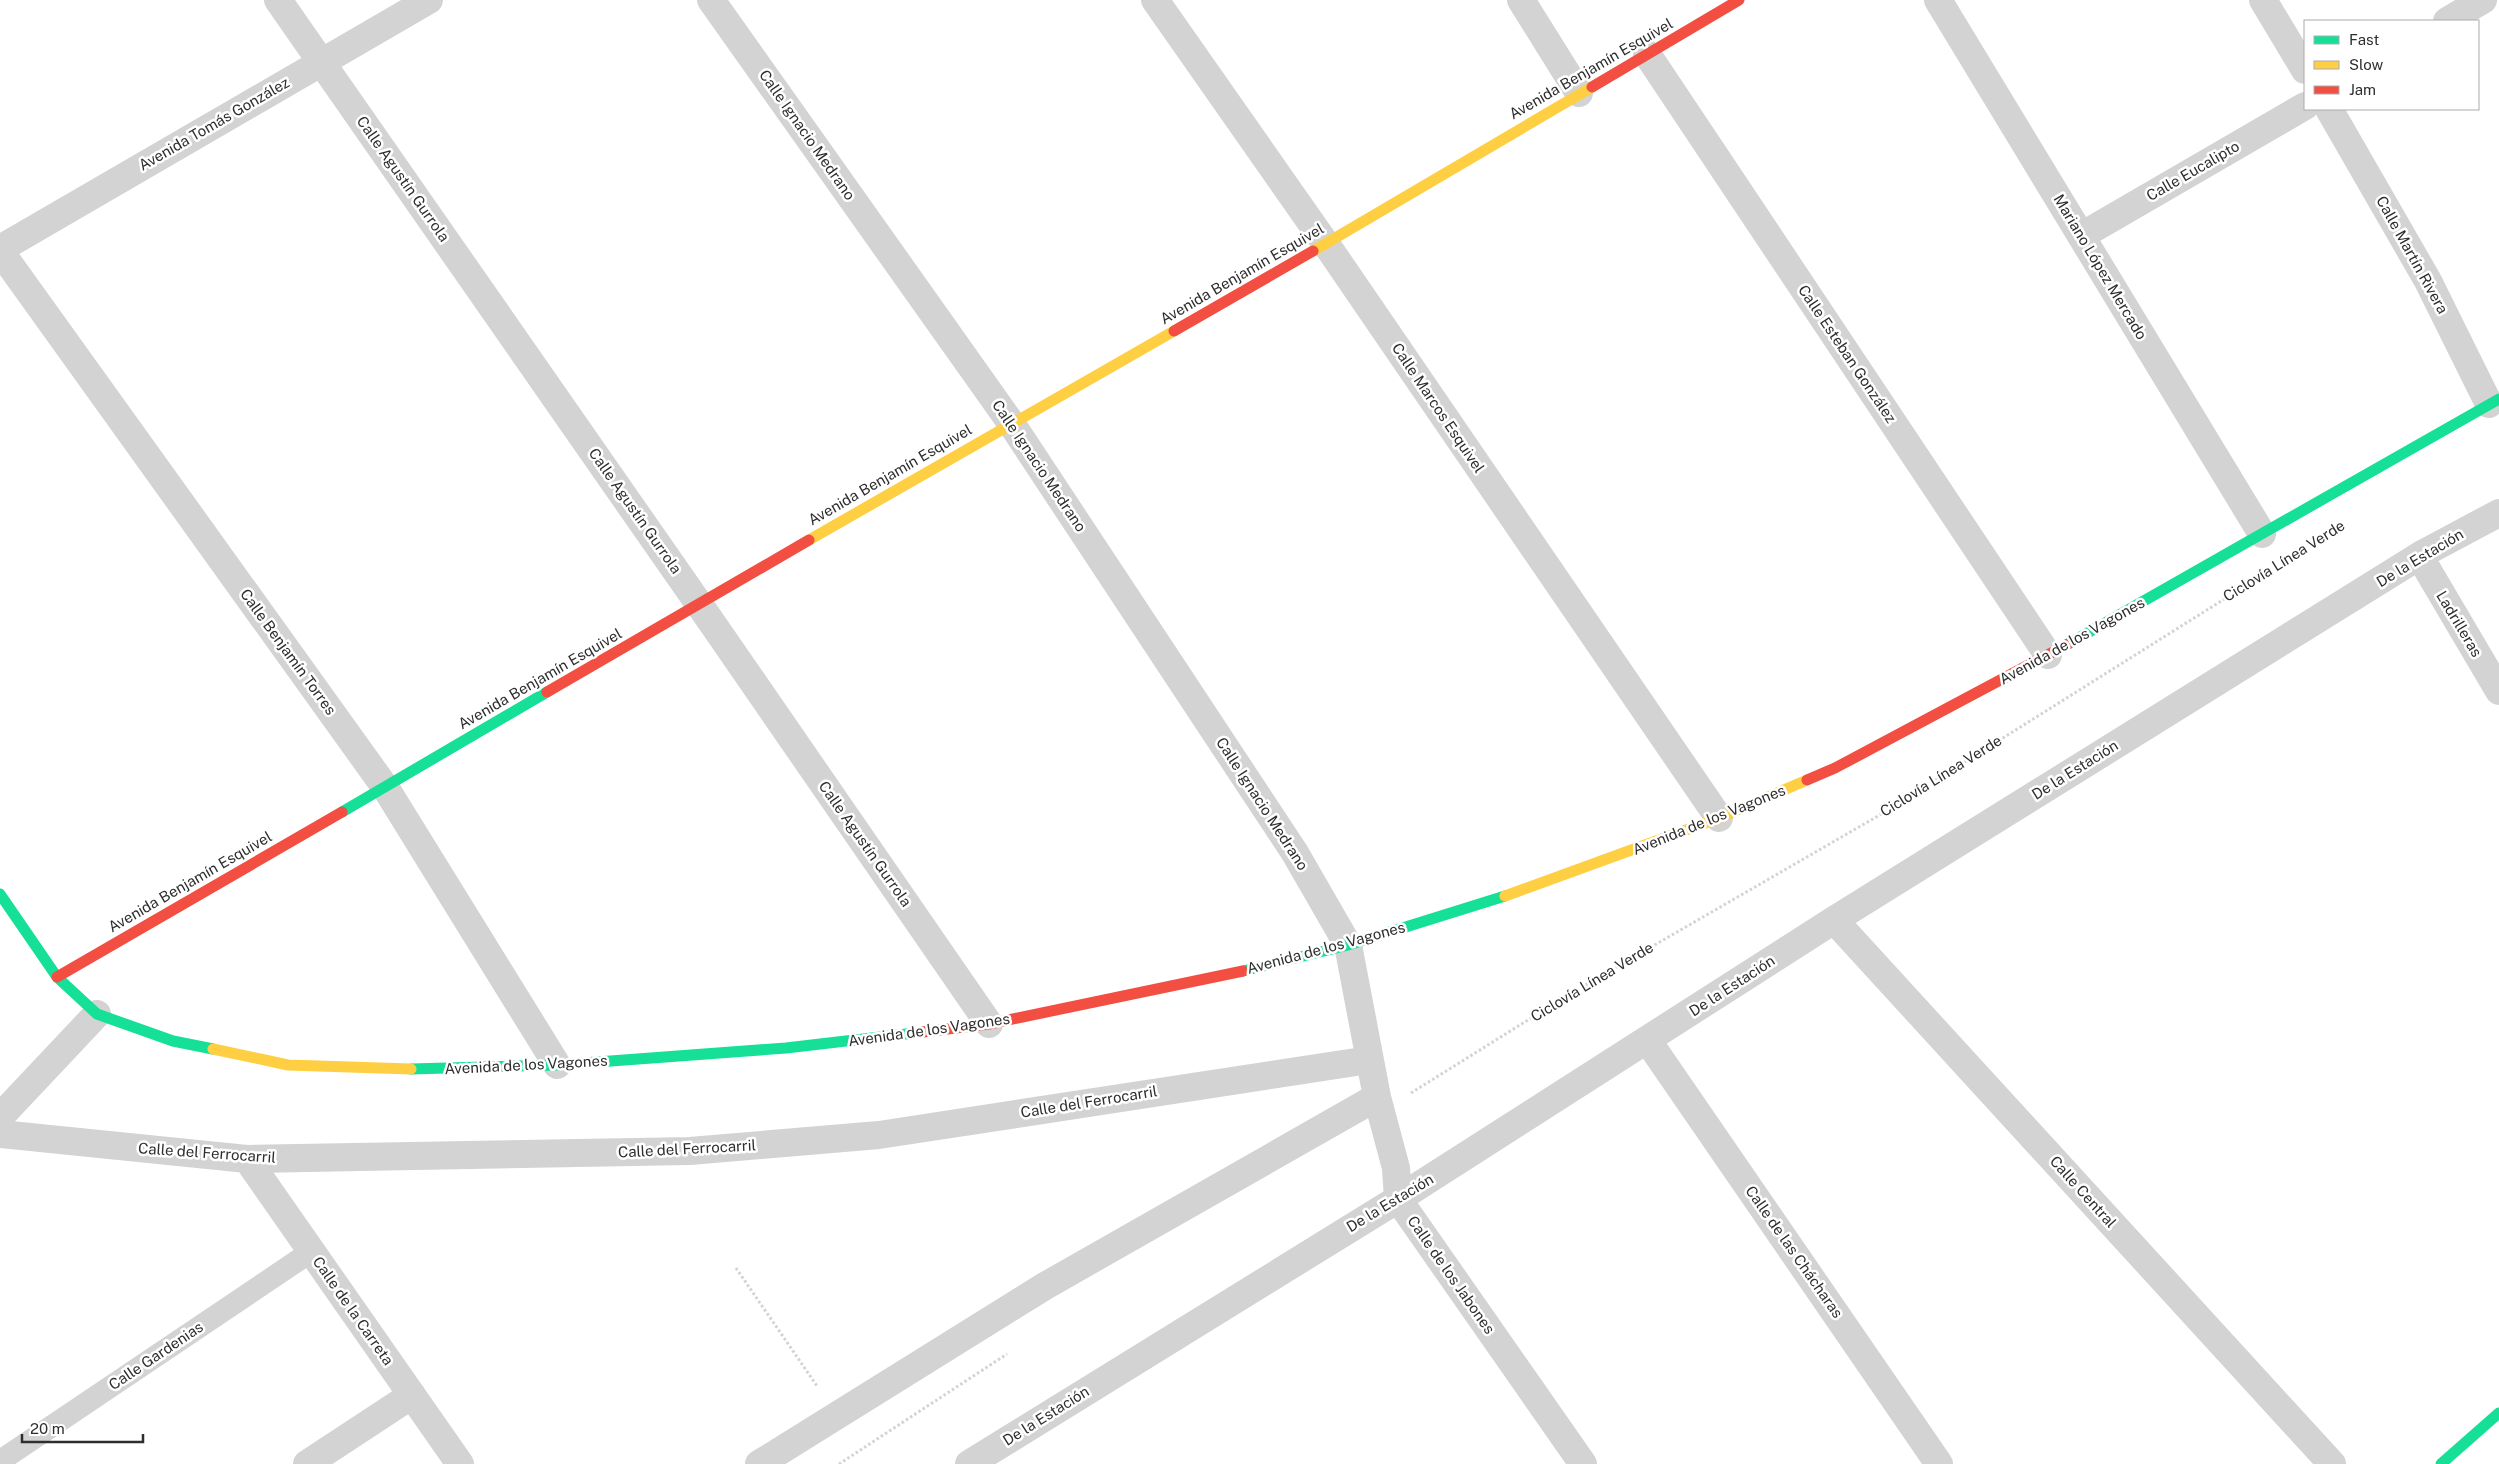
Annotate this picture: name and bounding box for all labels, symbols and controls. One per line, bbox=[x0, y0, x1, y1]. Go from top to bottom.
street label: Avenida Benjamín Esquivel bbox=[1506, 15, 1676, 122]
legend bbox=[2304, 20, 2479, 110]
text: Fast bbox=[2349, 31, 2379, 48]
text: Slow bbox=[2349, 56, 2384, 73]
street label: Calle Ignacio Medrano bbox=[756, 66, 859, 203]
street label: Avenida Tomás González bbox=[135, 73, 292, 174]
text: Jam bbox=[2349, 81, 2376, 98]
street label: Calle Agustín Gurrola bbox=[354, 113, 453, 245]
street label: Calle Eucalipto bbox=[2143, 137, 2242, 204]
street label: Mariano López Mercado bbox=[2050, 191, 2151, 342]
street label: Calle Martín Rivera bbox=[2373, 193, 2452, 316]
street label: Avenida Benjamín Esquivel bbox=[1157, 220, 1327, 327]
street label: Calle Esteban González bbox=[1795, 282, 1900, 426]
street label: Calle Marcos Esquivel bbox=[1389, 340, 1488, 476]
street label: Calle Ignacio Medrano bbox=[989, 397, 1090, 535]
street label: Avenida Benjamín Esquivel bbox=[805, 421, 975, 528]
street label: Calle Agustín Gurrola bbox=[586, 445, 685, 577]
street label: Ciclovía Línea Verde bbox=[2220, 516, 2348, 605]
street label: De la Estación bbox=[2373, 525, 2466, 590]
street label: Calle Benjamín Torres bbox=[237, 585, 340, 718]
street label: Ladrilleras bbox=[2433, 588, 2486, 660]
street label: Avenida de los Vagones bbox=[1996, 594, 2147, 688]
street label: Avenida Benjamín Esquivel bbox=[455, 625, 625, 732]
street label: Ciclovía Línea Verde bbox=[1877, 731, 2005, 820]
street label: Calle Ignacio Medrano bbox=[1213, 734, 1312, 873]
street label: De la Estación bbox=[2028, 736, 2121, 803]
street label: Calle Agustín Gurrola bbox=[816, 778, 915, 910]
street label: Avenida de los Vagones bbox=[1630, 781, 1788, 858]
street label: Avenida Benjamín Esquivel bbox=[105, 828, 275, 935]
street label: Avenida de los Vagones bbox=[1245, 918, 1407, 977]
street label: Ciclovía Línea Verde bbox=[1527, 938, 1656, 1025]
street label: De la Estación bbox=[1686, 952, 1778, 1020]
street label: Avenida de los Vagones bbox=[847, 1010, 1011, 1049]
street label: Avenida de los Vagones bbox=[444, 1052, 608, 1077]
street label: Calle del Ferrocarril bbox=[1019, 1082, 1159, 1121]
street label: Calle del Ferrocarril bbox=[618, 1136, 756, 1161]
street label: Calle del Ferrocarril bbox=[138, 1139, 277, 1166]
street label: Calle Central bbox=[2047, 1152, 2120, 1231]
street label: De la Estación bbox=[1343, 1170, 1436, 1235]
street label: Calle de las Chácharas bbox=[1742, 1182, 1846, 1321]
street label: Calle de los Jabones bbox=[1404, 1213, 1498, 1337]
street label: Calle de la Carreta bbox=[310, 1253, 397, 1368]
street label: Calle Gardenias bbox=[105, 1318, 206, 1393]
street label: De la Estación bbox=[999, 1382, 1092, 1449]
scale bar bbox=[22, 1412, 144, 1444]
text: 20 m bbox=[30, 1420, 65, 1437]

